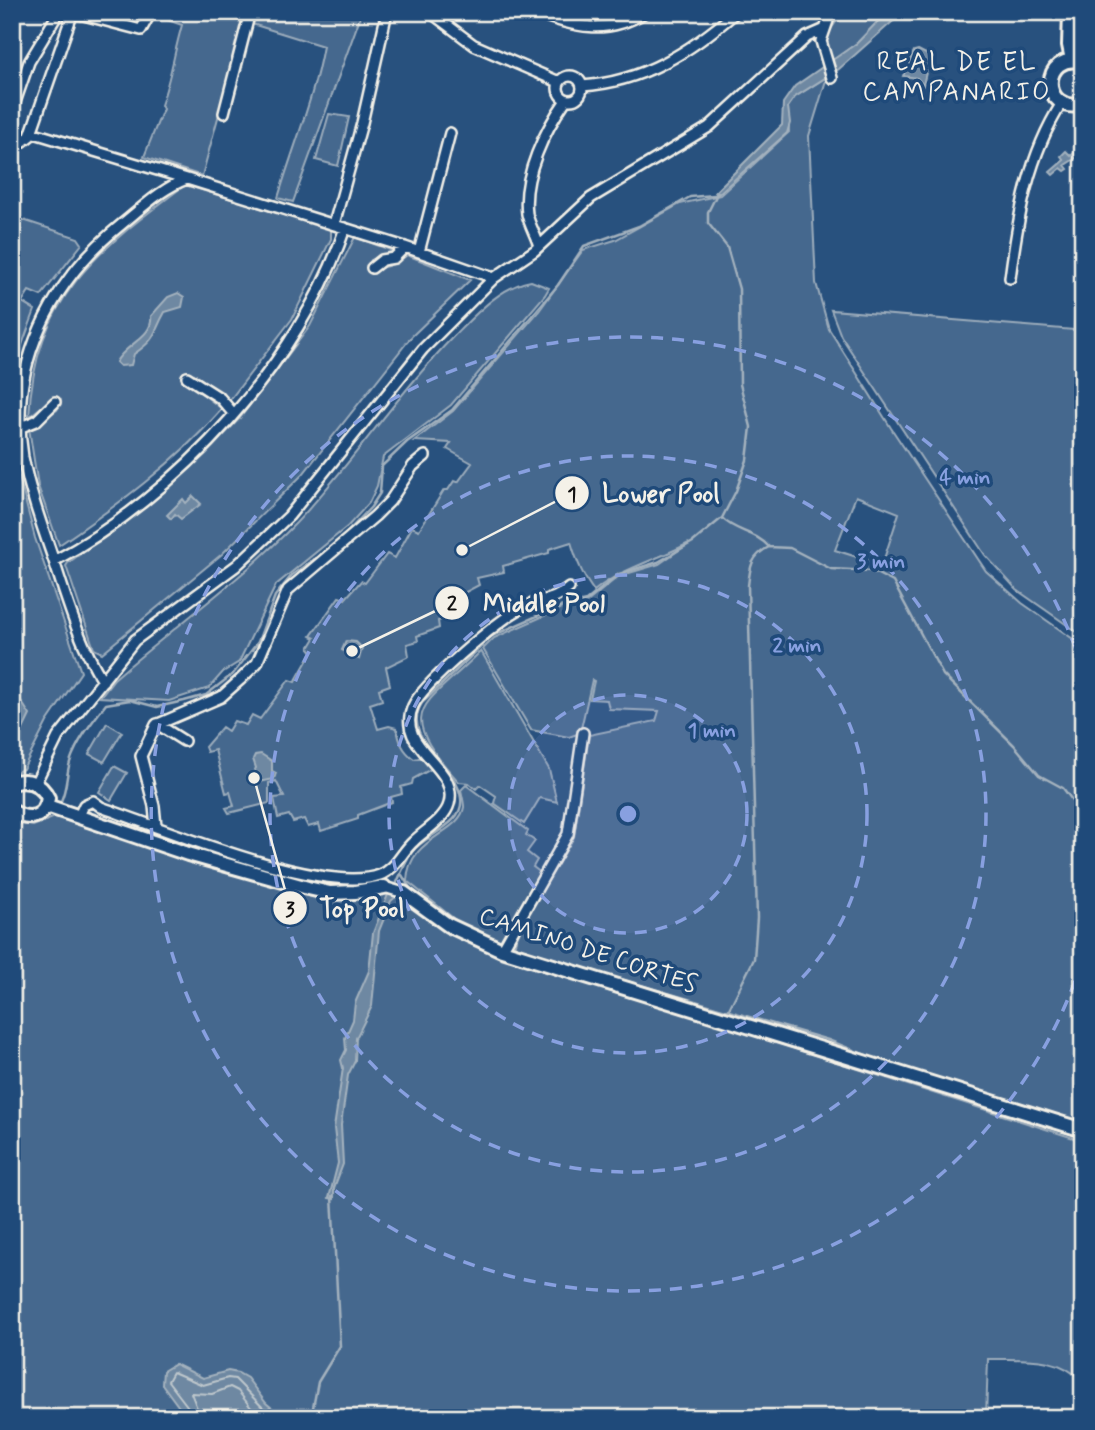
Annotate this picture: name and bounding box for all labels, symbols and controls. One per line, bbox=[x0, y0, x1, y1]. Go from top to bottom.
district label: REAL DE EL CAMPANARIO bbox=[863, 46, 1051, 110]
text: 4 min bbox=[939, 464, 991, 492]
callout: Lower Pool bbox=[555, 470, 733, 517]
text: Lower Pool bbox=[602, 478, 720, 512]
text: 1 bbox=[567, 481, 577, 509]
text: 3 min bbox=[857, 548, 905, 576]
callout: Middle Pool bbox=[435, 579, 619, 626]
text: Middle Pool bbox=[483, 588, 605, 622]
text: 2 bbox=[447, 590, 458, 618]
text: 2 min bbox=[772, 632, 822, 660]
text: 1 min bbox=[688, 717, 736, 745]
centre of rings bbox=[616, 802, 640, 826]
callout: Top Pool bbox=[272, 885, 417, 932]
text: Top Pool bbox=[319, 893, 405, 927]
text: 3 bbox=[285, 896, 295, 924]
street label: CAMINO DE CORTES bbox=[475, 901, 701, 1001]

